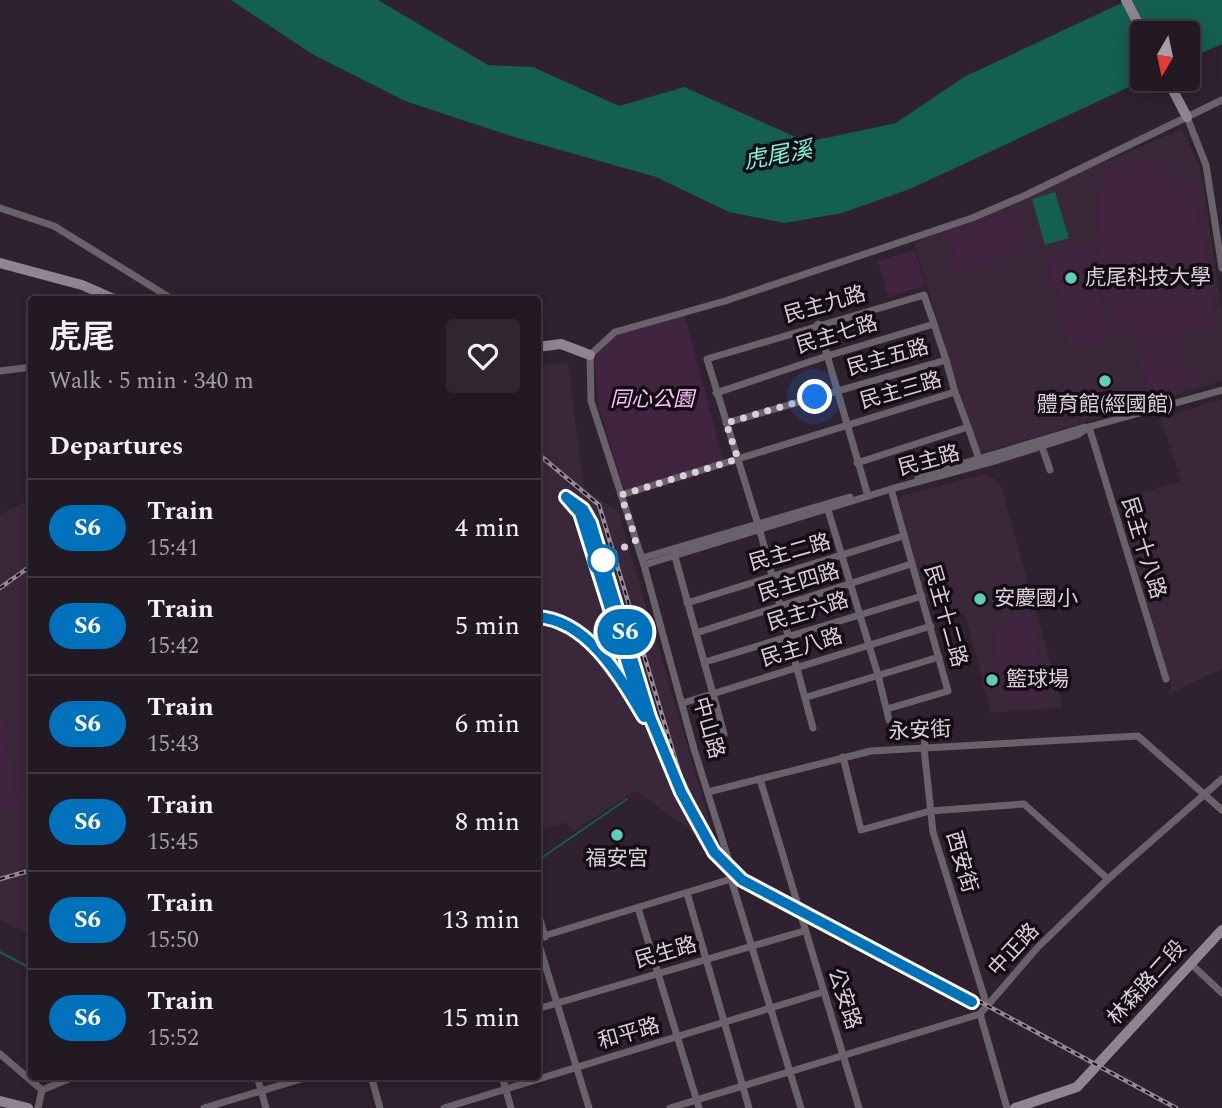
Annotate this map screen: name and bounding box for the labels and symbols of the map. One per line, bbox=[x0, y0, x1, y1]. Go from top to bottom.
north arrow bbox=[1130, 21, 1200, 91]
water label: 虎尾溪 bbox=[741, 132, 818, 179]
place label: 虎尾科技大學 bbox=[1085, 262, 1211, 294]
marker: 虎尾科技大學 bbox=[1063, 270, 1079, 286]
street label: 民主九路 bbox=[780, 278, 870, 332]
street label: 民主七路 bbox=[792, 307, 882, 363]
street label: 民主五路 bbox=[843, 331, 933, 385]
street label: 民主三路 bbox=[856, 364, 946, 418]
marker: 體育館(經國館) bbox=[1097, 373, 1113, 389]
your location bbox=[797, 379, 832, 414]
park label: 同心公園 bbox=[610, 384, 697, 416]
place label: 體育館(經國館) bbox=[1037, 389, 1173, 421]
street label: 民主路 bbox=[894, 437, 964, 485]
street label: 民主十八路 bbox=[1112, 493, 1174, 603]
street label: 民主二路 bbox=[745, 526, 835, 580]
unlabelled marker bbox=[588, 545, 618, 575]
street label: 民主四路 bbox=[754, 555, 844, 611]
street label: 民主十二路 bbox=[915, 561, 975, 671]
place label: 安慶國小 bbox=[994, 583, 1078, 615]
street label: 民主六路 bbox=[763, 584, 853, 640]
marker: 安慶國小 bbox=[972, 591, 988, 607]
line badge: S6 bbox=[594, 609, 656, 655]
street label: 民主八路 bbox=[757, 620, 847, 676]
place label: 籃球場 bbox=[1006, 664, 1069, 696]
marker: 籃球場 bbox=[984, 672, 1000, 688]
street label: 中山路 bbox=[684, 693, 732, 763]
street label: 永安街 bbox=[888, 713, 952, 749]
marker: 福安宮 bbox=[609, 827, 625, 843]
street label: 西安街 bbox=[937, 827, 985, 897]
place label: 福安宮 bbox=[586, 843, 649, 875]
street label: 中正路 bbox=[981, 916, 1047, 984]
street label: 民生路 bbox=[631, 929, 701, 977]
street label: 林森路二段 bbox=[1100, 933, 1194, 1033]
street label: 公安路 bbox=[819, 964, 869, 1034]
street label: 和平路 bbox=[594, 1010, 664, 1058]

